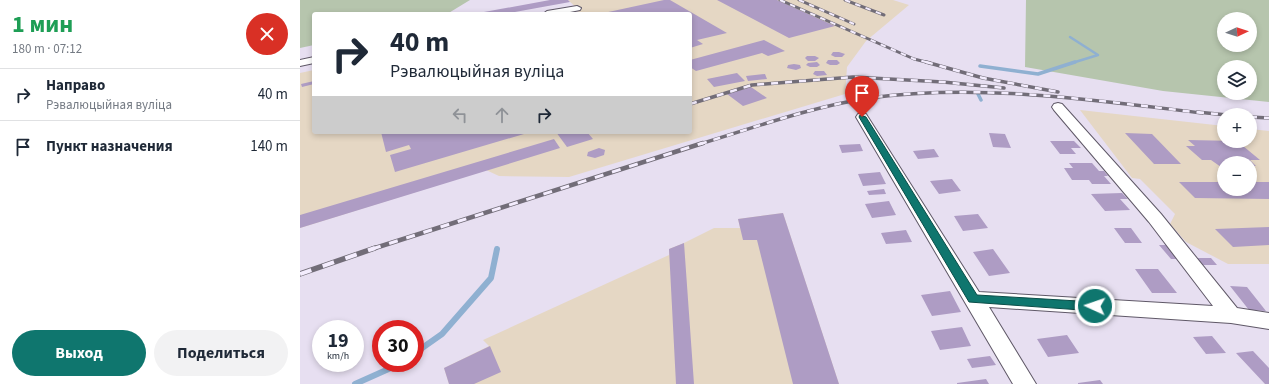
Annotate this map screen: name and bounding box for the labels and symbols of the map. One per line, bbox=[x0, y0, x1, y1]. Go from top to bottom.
north arrow bbox=[1217, 12, 1257, 52]
pin bbox=[845, 76, 879, 117]
position arrow bbox=[1074, 285, 1116, 327]
speed limit sign: 30 bbox=[372, 320, 424, 372]

